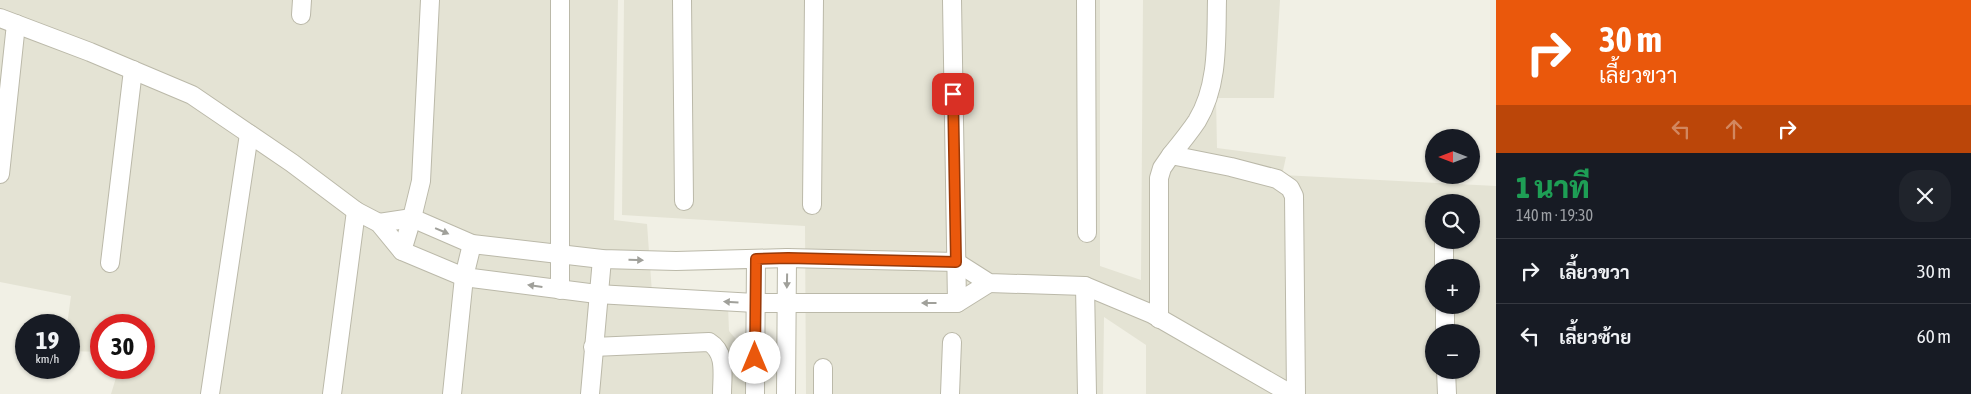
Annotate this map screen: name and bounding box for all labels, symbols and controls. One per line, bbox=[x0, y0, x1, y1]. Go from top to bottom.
text: 30 m bbox=[1599, 19, 1662, 59]
icon: right bbox=[1516, 20, 1581, 85]
text: เลี้ยวขวา bbox=[1599, 62, 1677, 88]
pin bbox=[932, 73, 974, 115]
icon: arrive bbox=[939, 80, 967, 108]
icon: left bbox=[1667, 115, 1695, 143]
icon: ahead bbox=[1720, 115, 1748, 143]
icon: right bbox=[1773, 115, 1801, 143]
north arrow bbox=[1425, 129, 1480, 184]
map controls bbox=[1425, 129, 1480, 379]
text: 1 นาที bbox=[1516, 170, 1590, 204]
button: close bbox=[1899, 170, 1951, 222]
button: search bbox=[1425, 194, 1480, 249]
text: 140 m · 19:30 bbox=[1516, 206, 1593, 224]
one-way arrow bbox=[435, 228, 449, 236]
one-way arrow bbox=[629, 256, 645, 264]
icon: right bbox=[1516, 257, 1544, 285]
button: + bbox=[1425, 259, 1480, 314]
text: 30 m bbox=[1917, 260, 1951, 282]
text: เลี้ยวขวา bbox=[1559, 261, 1630, 283]
one-way arrow bbox=[783, 273, 791, 289]
one-way arrow bbox=[526, 282, 542, 290]
one-way arrow bbox=[723, 298, 739, 306]
one-way arrow bbox=[921, 299, 937, 307]
speed limit sign: 30 bbox=[90, 314, 155, 379]
icon: left bbox=[1516, 322, 1544, 350]
button: − bbox=[1425, 324, 1480, 379]
text: 60 m bbox=[1917, 325, 1951, 347]
text: 19 bbox=[36, 326, 59, 354]
text: เลี้ยวซ้าย bbox=[1559, 326, 1631, 348]
position arrow bbox=[728, 331, 780, 383]
text: km/h bbox=[36, 352, 59, 366]

